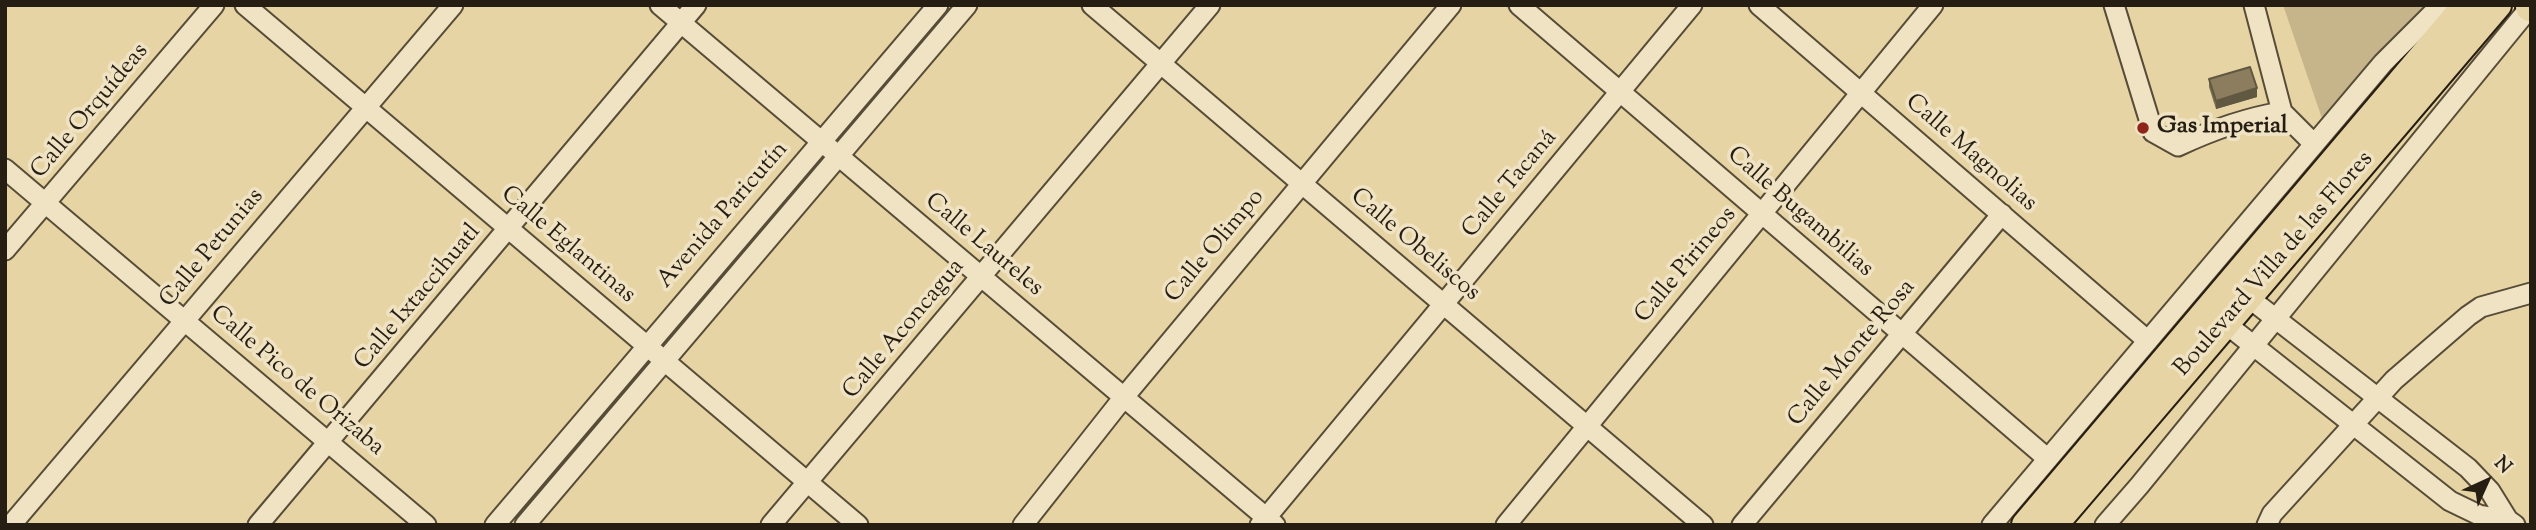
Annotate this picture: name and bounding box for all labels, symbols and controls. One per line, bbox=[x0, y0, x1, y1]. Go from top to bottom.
street label: Calle Orquídeas bbox=[26, 39, 156, 185]
street label: Calle Magnolias bbox=[1898, 89, 2042, 219]
place label: Gas Imperial bbox=[2157, 114, 2288, 142]
marker: Gas Imperial bbox=[2135, 120, 2151, 136]
street label: Calle Tacaná bbox=[1457, 125, 1565, 245]
street label: Avenida Paricutín bbox=[652, 137, 796, 295]
street label: Calle Bugambilias bbox=[1720, 142, 1878, 284]
street label: Boulevard Villa de las Flores bbox=[2169, 146, 2381, 384]
street label: Calle Eglantinas bbox=[494, 181, 640, 311]
street label: Calle Obeliscos bbox=[1343, 183, 1485, 309]
street label: Calle Petunias bbox=[155, 184, 271, 314]
street label: Calle Olimpo bbox=[1160, 184, 1272, 310]
street label: Calle Laureles bbox=[918, 188, 1048, 304]
street label: Calle Pirineos bbox=[1630, 202, 1744, 330]
street label: Calle Ixtaccihuatl bbox=[350, 219, 488, 377]
street label: Calle Aconcagua bbox=[838, 254, 972, 406]
street label: Calle Monte Rosa bbox=[1783, 275, 1923, 433]
street label: Calle Pico de Orizaba bbox=[203, 301, 389, 463]
north arrow bbox=[2452, 446, 2522, 516]
text: N bbox=[2487, 451, 2517, 481]

